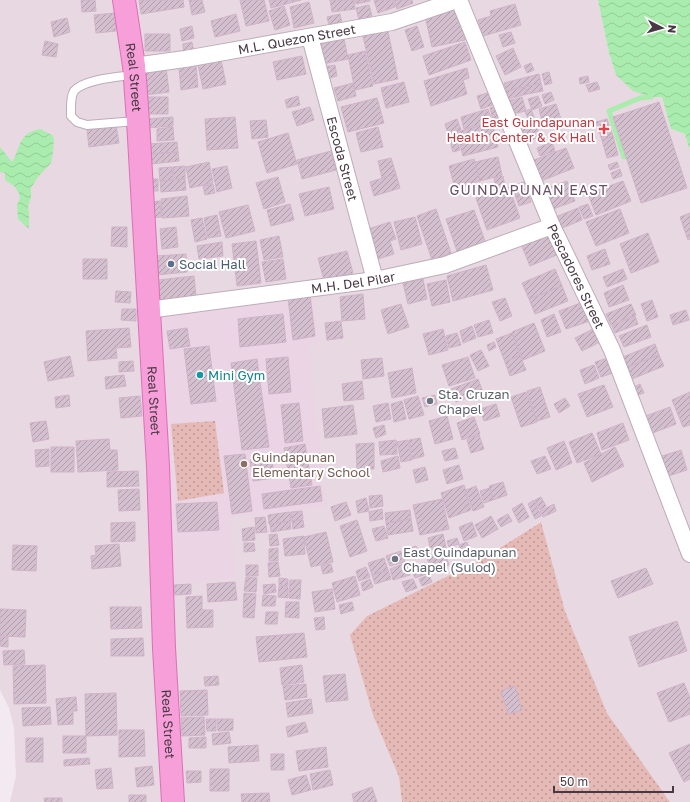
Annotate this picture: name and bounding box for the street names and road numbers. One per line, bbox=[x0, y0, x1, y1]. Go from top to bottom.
street label: M.L. Quezon Street bbox=[237, 21, 357, 57]
street label: Real Street bbox=[123, 42, 145, 112]
street label: Escoda Street bbox=[324, 115, 362, 203]
street label: Pescadores Street bbox=[544, 221, 608, 331]
street label: M.H. Del Pilar bbox=[310, 268, 397, 296]
street label: Real Street bbox=[144, 365, 164, 436]
street label: Real Street bbox=[158, 689, 178, 759]

